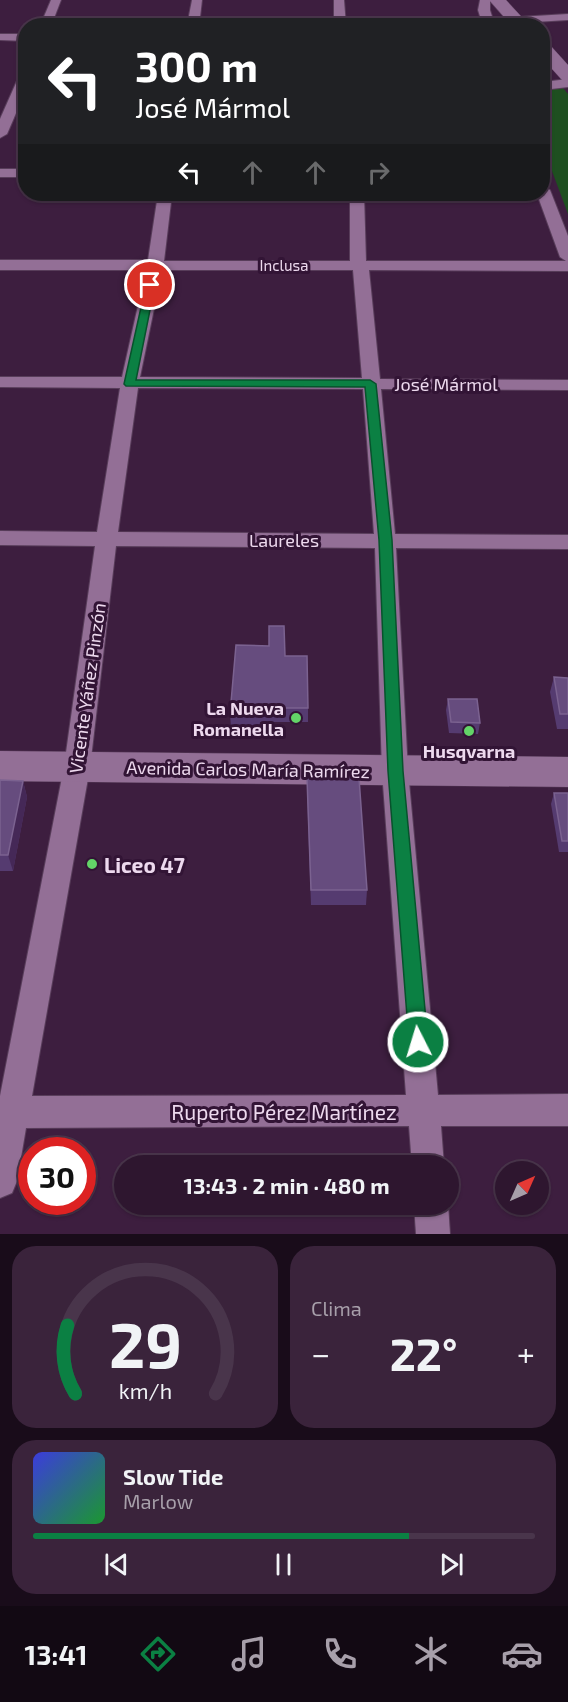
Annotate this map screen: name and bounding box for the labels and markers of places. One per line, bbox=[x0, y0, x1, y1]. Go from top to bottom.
pin bbox=[124, 259, 175, 310]
place label: La Nueva Romanella bbox=[193, 697, 284, 740]
marker: La Nueva Romanella bbox=[289, 711, 303, 725]
marker: Husqvarna bbox=[462, 724, 476, 738]
place label: Husqvarna bbox=[423, 740, 515, 762]
place label: Liceo 47 bbox=[104, 852, 185, 877]
marker: Liceo 47 bbox=[85, 857, 99, 871]

